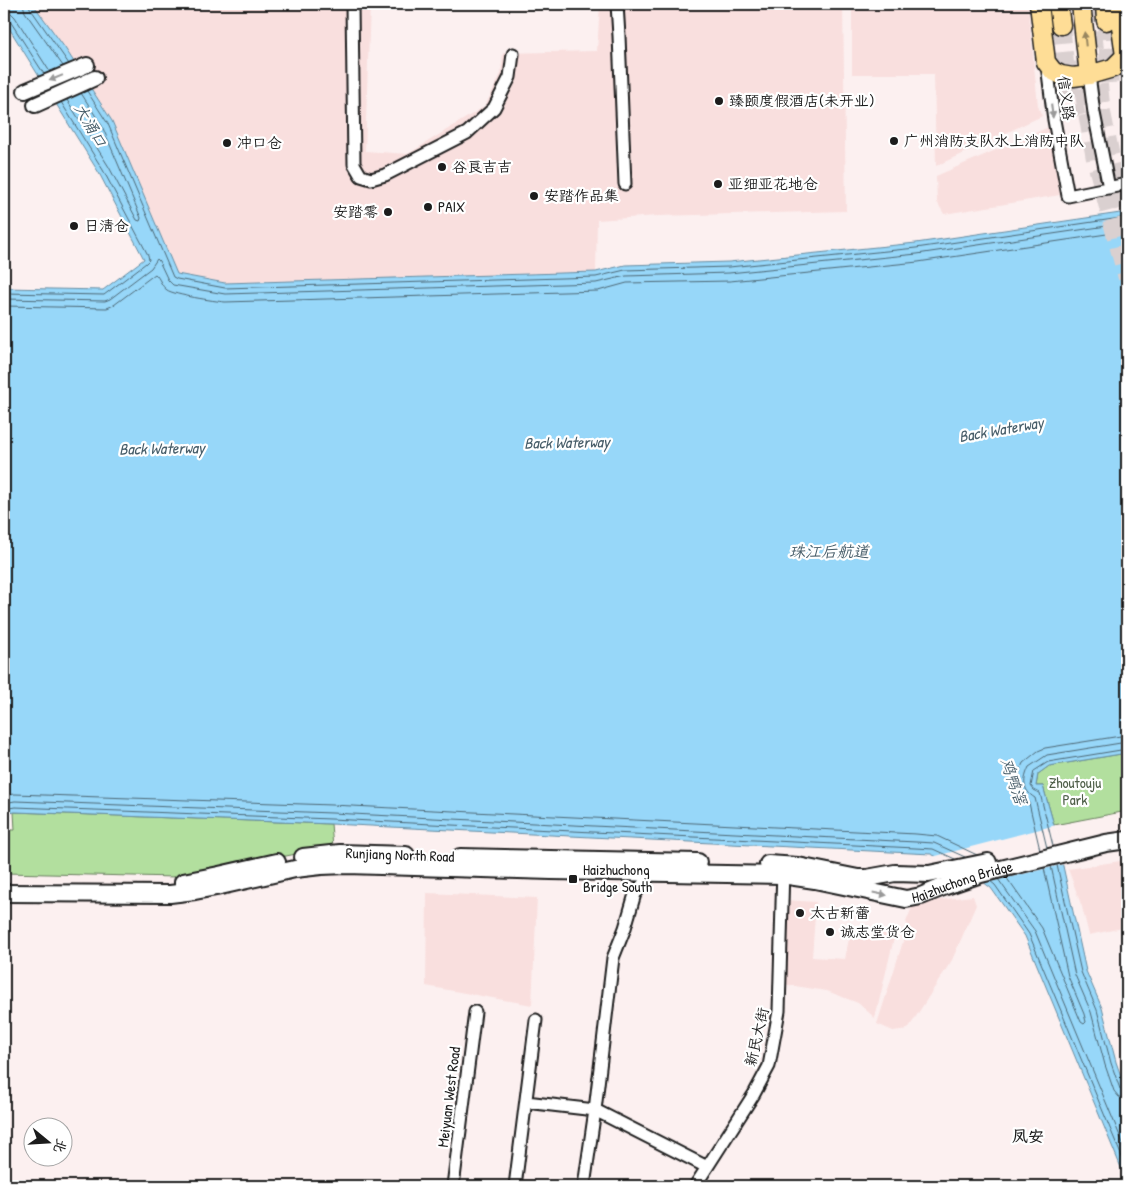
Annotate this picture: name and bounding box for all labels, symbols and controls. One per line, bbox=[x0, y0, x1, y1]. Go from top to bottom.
one-way arrow bbox=[1081, 31, 1089, 47]
one-way arrow bbox=[48, 74, 63, 82]
street label: 信义路 bbox=[1053, 74, 1080, 122]
place label: 臻颐度假酒店(未开业) bbox=[729, 90, 874, 111]
marker: 臻颐度假酒店(未开业) bbox=[713, 95, 725, 107]
water label: 大涌口 bbox=[69, 99, 113, 151]
one-way arrow bbox=[1049, 103, 1057, 119]
place label: 广州消防支队水上消防中队 bbox=[904, 130, 1084, 151]
place label: 冲口仓 bbox=[237, 132, 282, 153]
marker: 广州消防支队水上消防中队 bbox=[888, 135, 900, 147]
marker: 冲口仓 bbox=[221, 137, 233, 149]
place label: 谷良吉吉 bbox=[452, 156, 512, 177]
marker: 谷良吉吉 bbox=[436, 161, 448, 173]
place label: 亚细亚花地仓 bbox=[728, 173, 818, 194]
marker: 亚细亚花地仓 bbox=[712, 178, 724, 190]
place label: 安踏作品集 bbox=[544, 185, 619, 206]
marker: 安踏作品集 bbox=[528, 190, 540, 202]
place label: PAIX bbox=[438, 196, 465, 217]
place label: 安踏零 bbox=[333, 201, 378, 222]
marker: PAIX bbox=[422, 201, 434, 213]
marker: 安踏零 bbox=[382, 206, 394, 218]
place label: 日清仓 bbox=[84, 215, 129, 236]
marker: 日清仓 bbox=[68, 220, 80, 232]
water label: Back Waterway bbox=[957, 410, 1047, 447]
water label: Back Waterway bbox=[524, 430, 612, 454]
water label: Back Waterway bbox=[119, 436, 207, 460]
water label: 珠江后航道 bbox=[789, 540, 871, 562]
water label: 鸡鸭滘 bbox=[996, 755, 1033, 809]
park label: Zhoutouju Park bbox=[1049, 772, 1101, 810]
street label: Runjiang North Road bbox=[345, 842, 455, 867]
street label: Haizhuchong Bridge bbox=[910, 856, 1015, 908]
place label: Haizhuchong Bridge South bbox=[583, 859, 652, 897]
marker: Haizhuchong Bridge South bbox=[567, 873, 579, 885]
one-way arrow bbox=[872, 890, 887, 898]
place label: 太古新蕾 bbox=[810, 902, 870, 923]
marker: 太古新蕾 bbox=[794, 907, 806, 919]
place label: 诚志堂货仓 bbox=[840, 921, 915, 942]
marker: 诚志堂货仓 bbox=[824, 926, 836, 938]
street label: 新民大街 bbox=[740, 1005, 773, 1068]
street label: Meiyuan West Road bbox=[432, 1045, 465, 1148]
north arrow bbox=[22, 1118, 72, 1168]
district label: 凤安 bbox=[1012, 1125, 1044, 1147]
text: 北 bbox=[50, 1137, 72, 1156]

